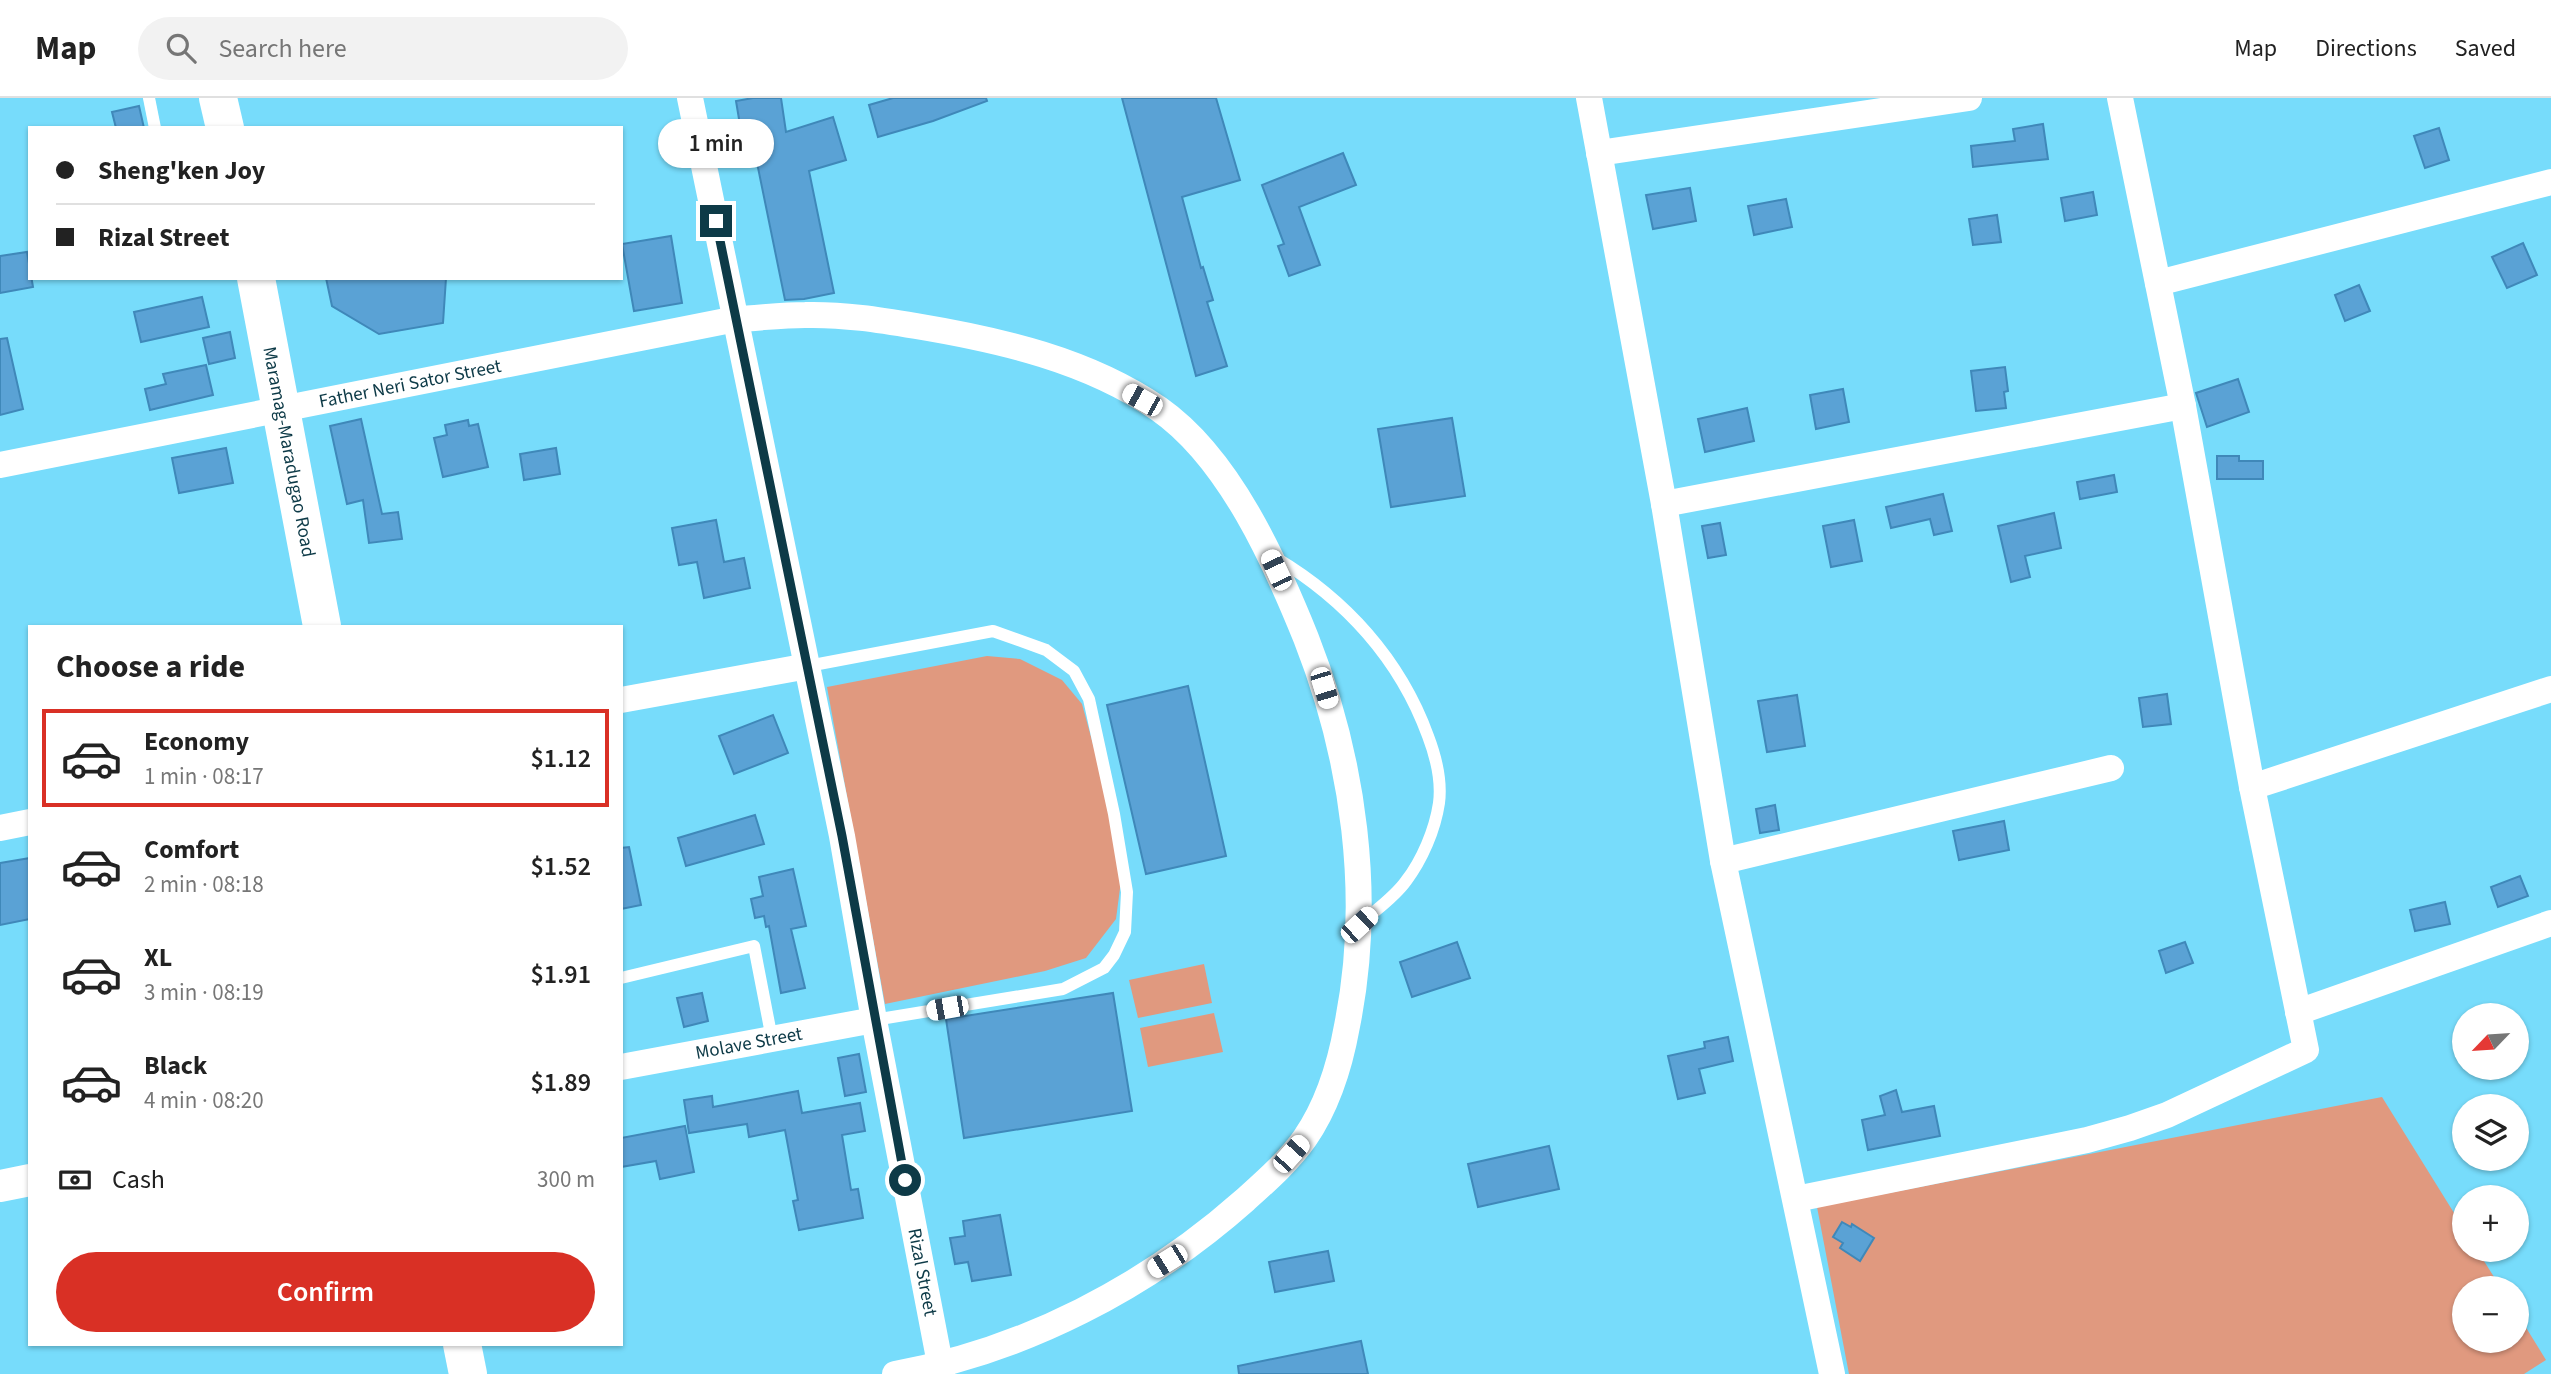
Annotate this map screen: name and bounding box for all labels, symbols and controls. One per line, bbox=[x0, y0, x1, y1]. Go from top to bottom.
search box bbox=[138, 17, 628, 80]
text: Map bbox=[35, 25, 96, 72]
icon: search bbox=[162, 29, 200, 67]
text: Search here bbox=[218, 30, 347, 67]
text: Map bbox=[2234, 31, 2277, 66]
text: Directions bbox=[2315, 31, 2417, 66]
text: Saved bbox=[2455, 31, 2516, 66]
callout: 1 min bbox=[658, 120, 774, 169]
text: 1 min bbox=[689, 127, 743, 160]
text: Sheng'ken Joy bbox=[98, 152, 265, 189]
route end bbox=[700, 205, 732, 237]
text: Rizal Street bbox=[98, 219, 229, 256]
street label: Maramag-Maradugao Road bbox=[256, 344, 322, 559]
street label: Father Neri Sator Street bbox=[316, 352, 504, 415]
car bbox=[1119, 381, 1166, 419]
car bbox=[1258, 547, 1295, 593]
text: Choose a ride bbox=[56, 644, 245, 690]
car bbox=[1308, 665, 1341, 711]
text: Economy bbox=[144, 723, 249, 760]
icon: car bbox=[60, 727, 123, 790]
text: $1.12 bbox=[530, 740, 591, 777]
text: 1 min · 08:17 bbox=[144, 760, 264, 793]
text: Comfort bbox=[144, 831, 239, 868]
icon: car bbox=[60, 835, 123, 898]
text: $1.52 bbox=[530, 848, 591, 885]
text: 2 min · 08:18 bbox=[144, 868, 264, 901]
car bbox=[1337, 903, 1382, 947]
text: XL bbox=[144, 939, 172, 976]
icon: car bbox=[60, 943, 123, 1006]
text: $1.91 bbox=[530, 956, 591, 993]
text: 3 min · 08:19 bbox=[144, 976, 264, 1009]
car bbox=[925, 994, 970, 1022]
north arrow bbox=[2452, 1003, 2529, 1080]
map controls bbox=[2452, 1003, 2529, 1353]
street label: Molave Street bbox=[693, 1020, 805, 1066]
text: Black bbox=[144, 1047, 207, 1084]
icon: car bbox=[60, 1051, 123, 1114]
text: $1.89 bbox=[530, 1064, 591, 1101]
text: 4 min · 08:20 bbox=[144, 1084, 264, 1117]
button: layers bbox=[2452, 1094, 2529, 1171]
car bbox=[1270, 1131, 1313, 1177]
icon: cash bbox=[56, 1161, 94, 1199]
text: Cash bbox=[112, 1161, 165, 1198]
text: 300 m bbox=[537, 1163, 595, 1196]
route start bbox=[889, 1164, 921, 1196]
button: + bbox=[2452, 1185, 2529, 1262]
street label: Rizal Street bbox=[901, 1226, 944, 1319]
car bbox=[1144, 1241, 1191, 1281]
button: Confirm bbox=[56, 1252, 595, 1332]
button: − bbox=[2452, 1276, 2529, 1353]

